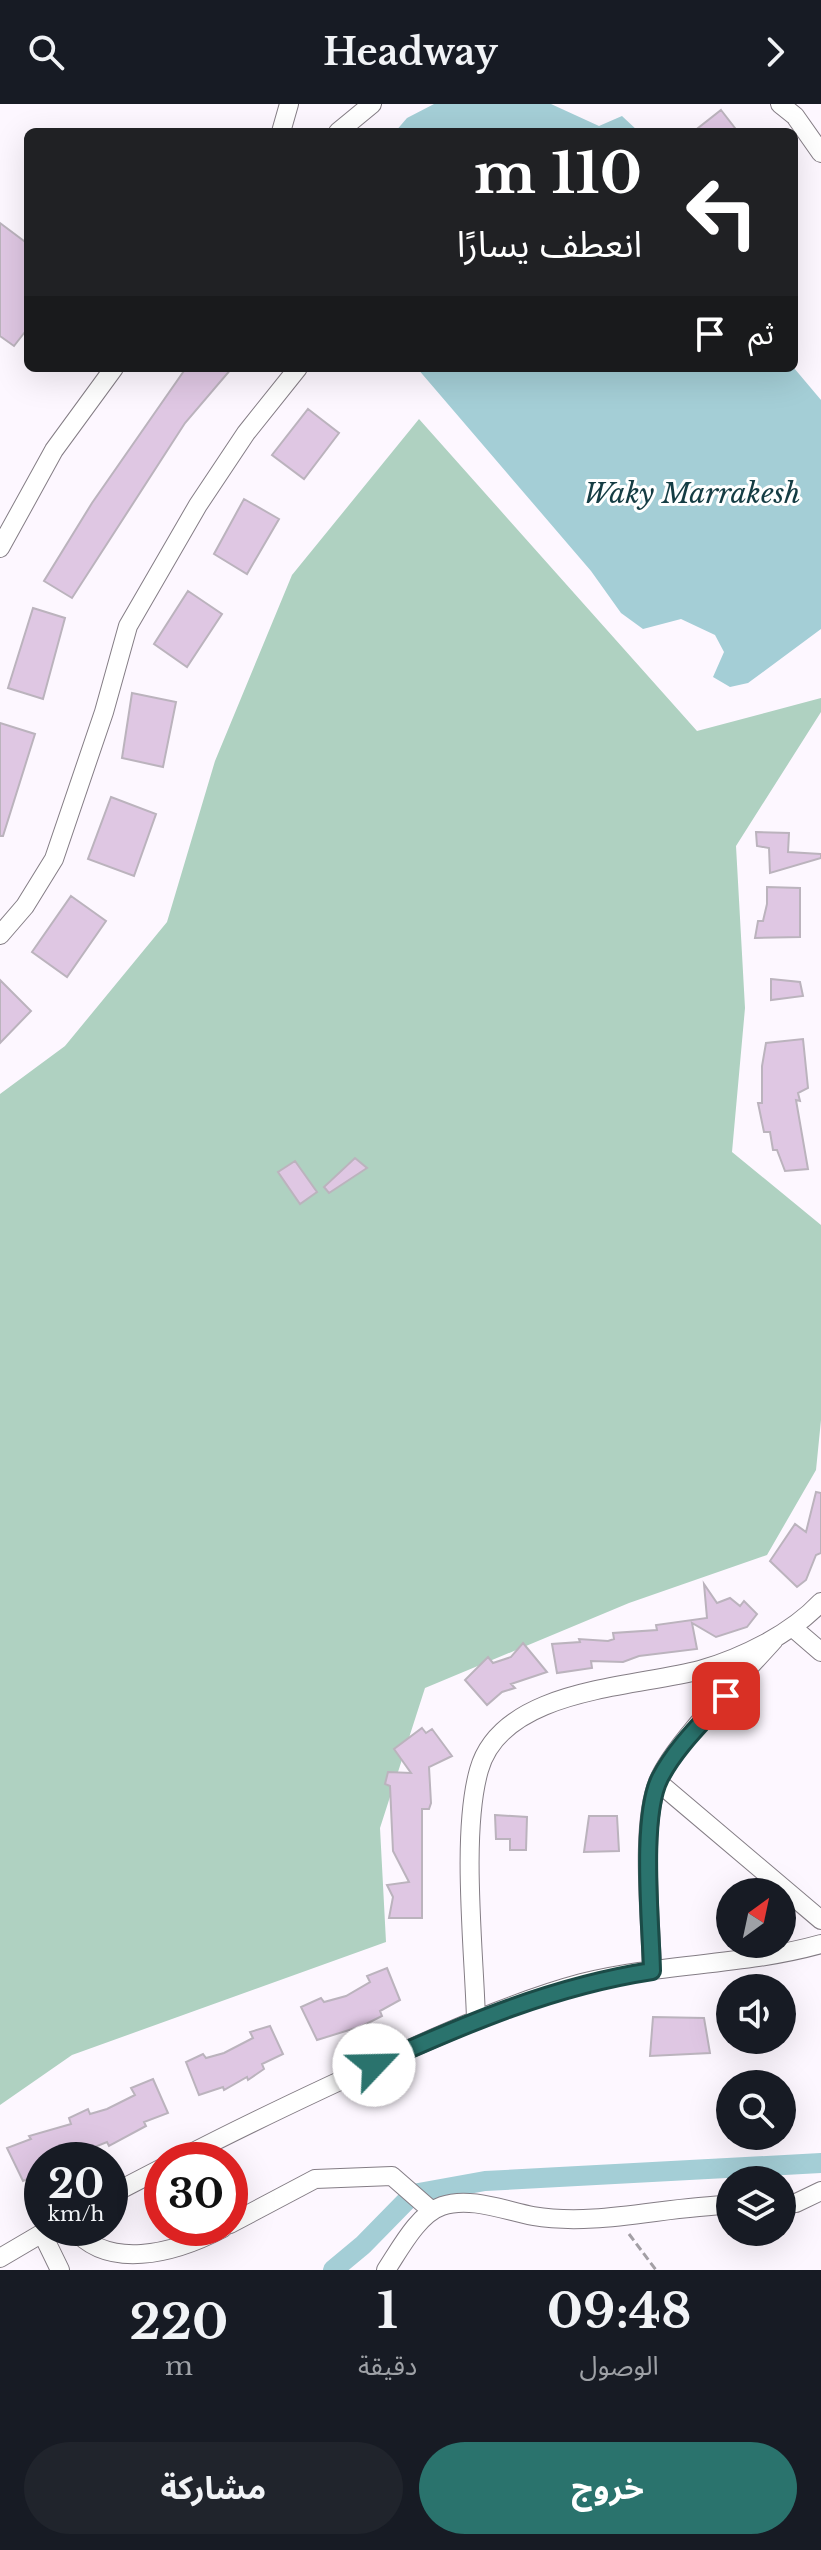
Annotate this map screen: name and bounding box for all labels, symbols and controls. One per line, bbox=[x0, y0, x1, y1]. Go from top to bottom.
icon: search bbox=[24, 30, 68, 74]
text: Headway bbox=[323, 30, 498, 75]
icon: forward bbox=[753, 30, 797, 74]
text: 110 m bbox=[474, 139, 642, 208]
icon: left bbox=[670, 160, 774, 264]
text: انعطف يسارًا bbox=[457, 222, 642, 267]
icon: arrive bbox=[688, 312, 732, 356]
text: ثم bbox=[748, 315, 774, 352]
water label: Waky Marrakesh bbox=[584, 476, 800, 511]
pin bbox=[692, 1662, 760, 1730]
icon: arrive bbox=[704, 1674, 748, 1718]
north arrow bbox=[716, 1878, 796, 1958]
map controls bbox=[716, 1878, 796, 2246]
button: sound bbox=[716, 1974, 796, 2054]
position arrow bbox=[332, 2023, 416, 2107]
button: search bbox=[716, 2070, 796, 2150]
speed limit sign: 30 bbox=[144, 2142, 248, 2246]
text: 20 bbox=[48, 2159, 104, 2209]
button: layers bbox=[716, 2166, 796, 2246]
text: km/h bbox=[48, 2202, 104, 2226]
text: 1 bbox=[377, 2281, 398, 2341]
text: 09:48 bbox=[547, 2281, 691, 2341]
text: 220 bbox=[130, 2292, 228, 2352]
text: m bbox=[165, 2350, 193, 2382]
text: دقيقة bbox=[358, 2350, 417, 2382]
text: الوصول bbox=[580, 2350, 659, 2382]
button: مشاركة bbox=[24, 2442, 403, 2534]
button: خروج bbox=[419, 2442, 797, 2534]

